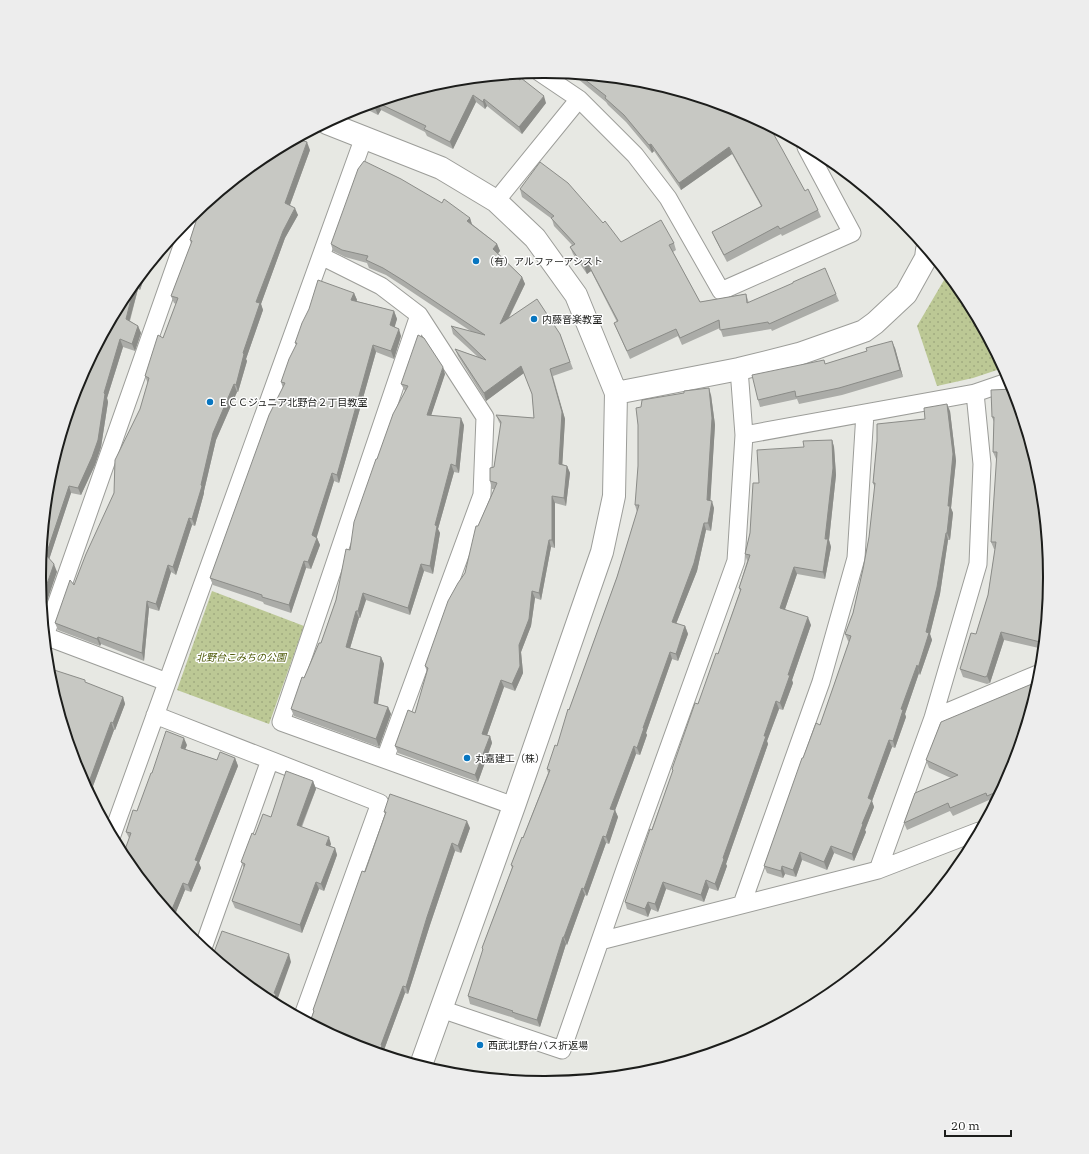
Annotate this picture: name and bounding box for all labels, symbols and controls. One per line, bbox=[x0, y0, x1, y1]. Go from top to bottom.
place label: （有）アルファーアシスト bbox=[484, 255, 603, 268]
marker: （有）アルファーアシスト bbox=[471, 256, 481, 266]
place label: 内藤音楽教室 bbox=[542, 313, 602, 326]
marker: 内藤音楽教室 bbox=[529, 314, 539, 324]
place label: ＥＣＣジュニア北野台２丁目教室 bbox=[218, 396, 367, 409]
marker: ＥＣＣジュニア北野台２丁目教室 bbox=[205, 397, 215, 407]
park label: 北野台こみちの公園 bbox=[196, 651, 288, 664]
place label: 丸嘉建工（株） bbox=[475, 752, 545, 765]
marker: 丸嘉建工（株） bbox=[462, 753, 472, 763]
place label: 西武北野台バス折返場 bbox=[488, 1039, 588, 1052]
marker: 西武北野台バス折返場 bbox=[475, 1040, 485, 1050]
scale bar bbox=[945, 1112, 1011, 1138]
text: 20 m bbox=[951, 1118, 980, 1133]

